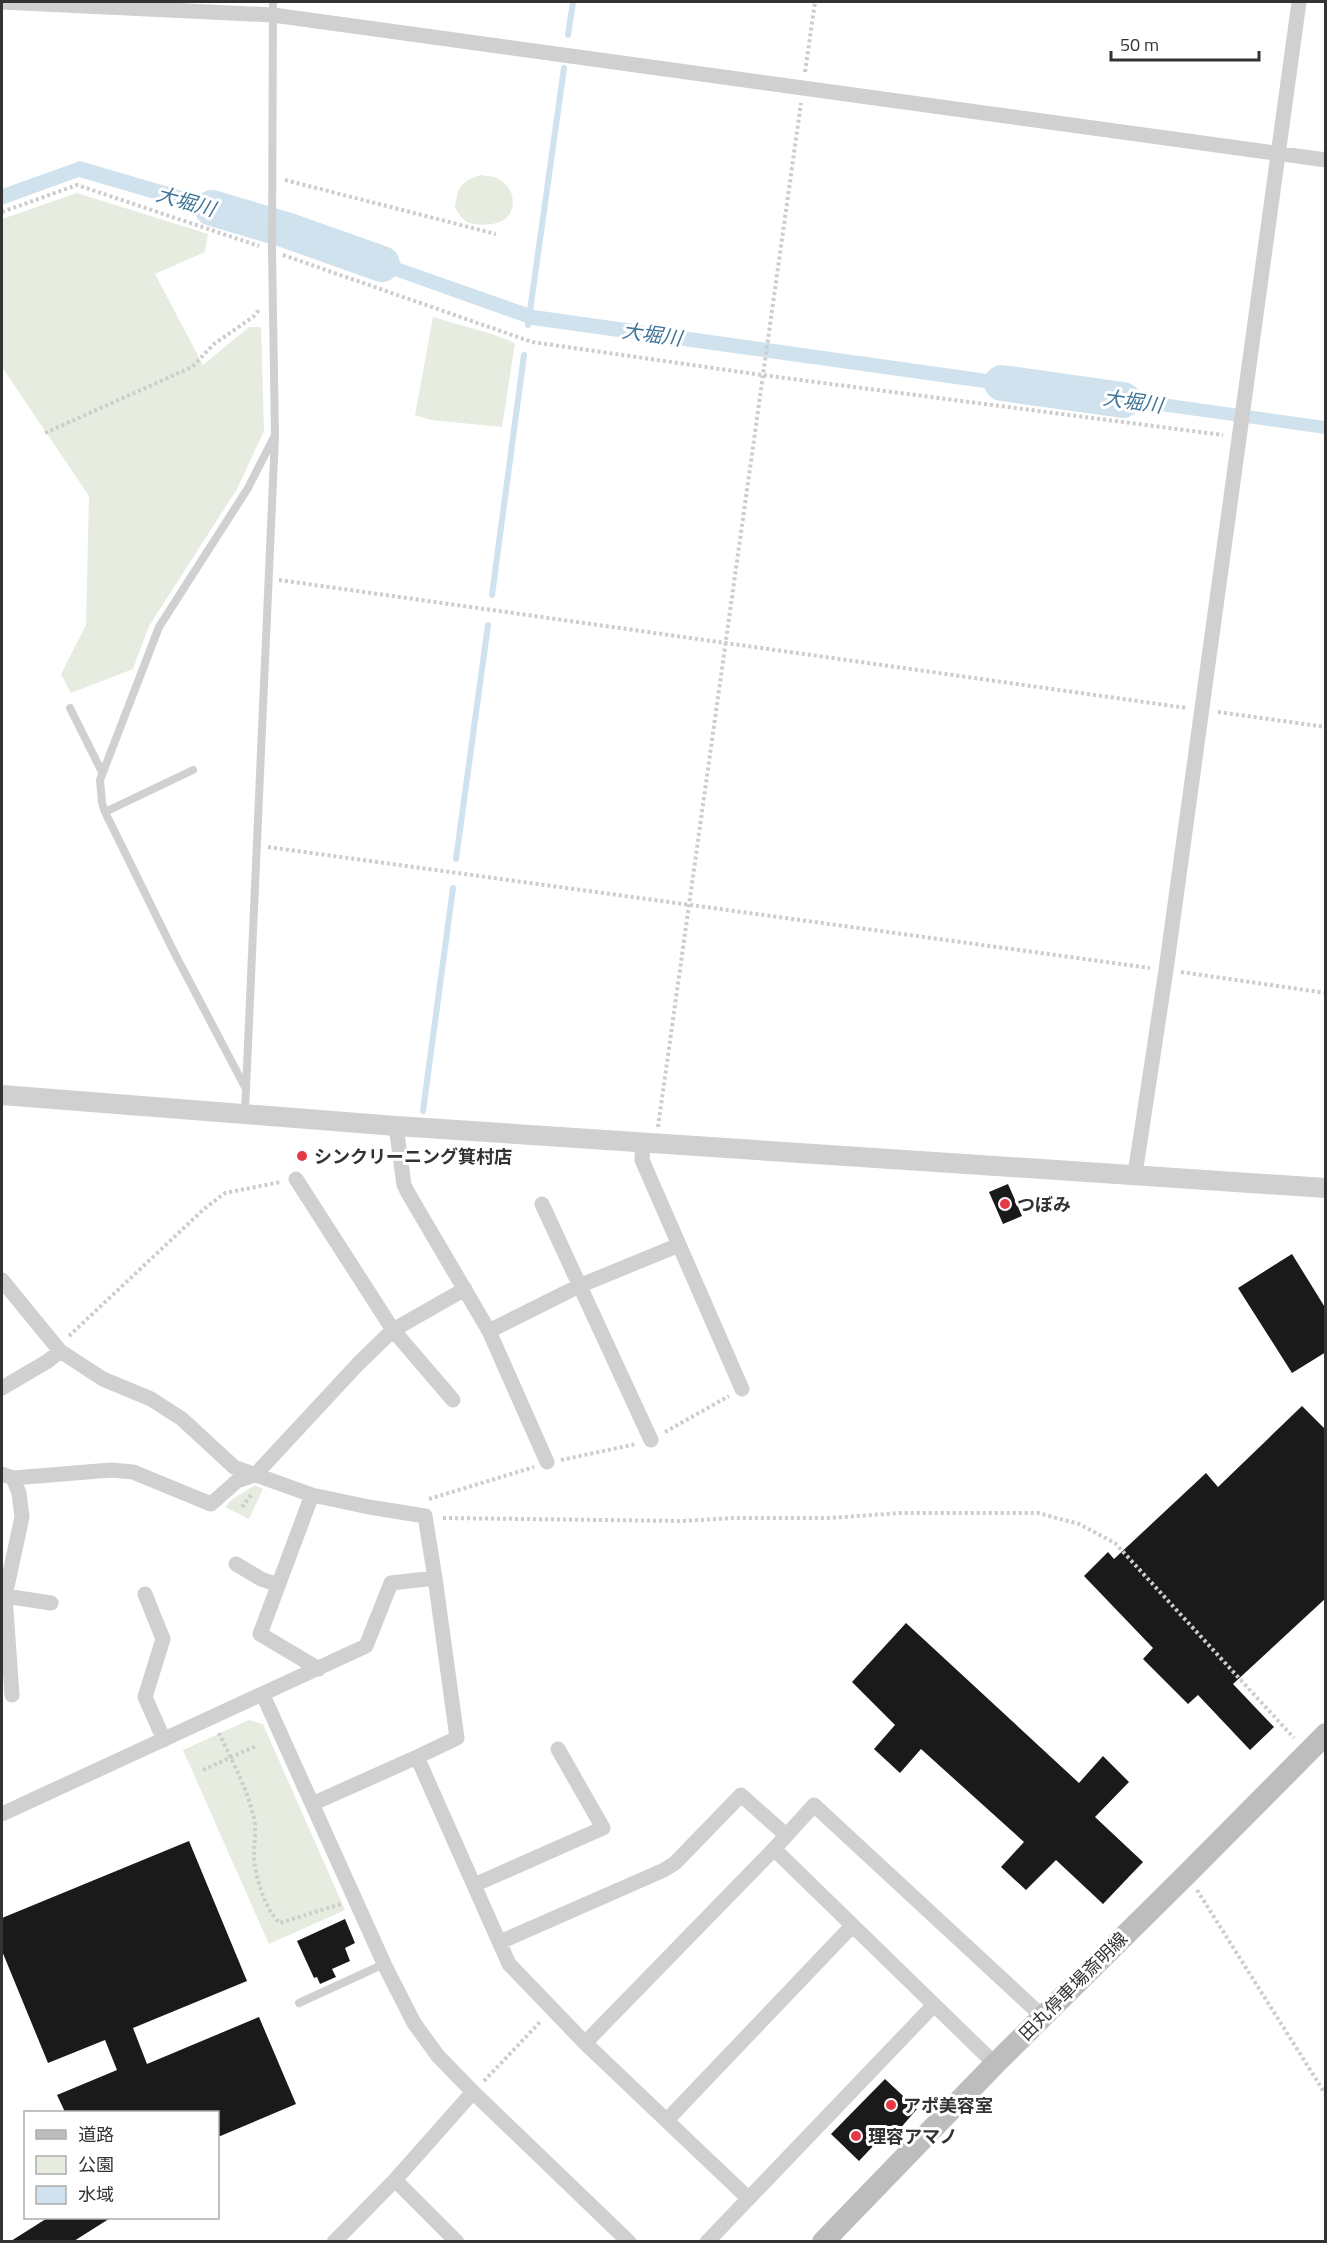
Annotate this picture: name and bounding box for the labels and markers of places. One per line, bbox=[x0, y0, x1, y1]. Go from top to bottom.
place label: シンクリーニング箕村店 bbox=[314, 1143, 512, 1170]
marker: シンクリーニング箕村店 bbox=[295, 1149, 309, 1163]
place label: つぼみ bbox=[1017, 1191, 1071, 1218]
marker: つぼみ bbox=[998, 1197, 1012, 1211]
place label: アポ美容室 bbox=[903, 2092, 993, 2119]
marker: アポ美容室 bbox=[884, 2098, 898, 2112]
place label: 理容アマノ bbox=[868, 2123, 957, 2150]
marker: 理容アマノ bbox=[849, 2129, 863, 2143]

